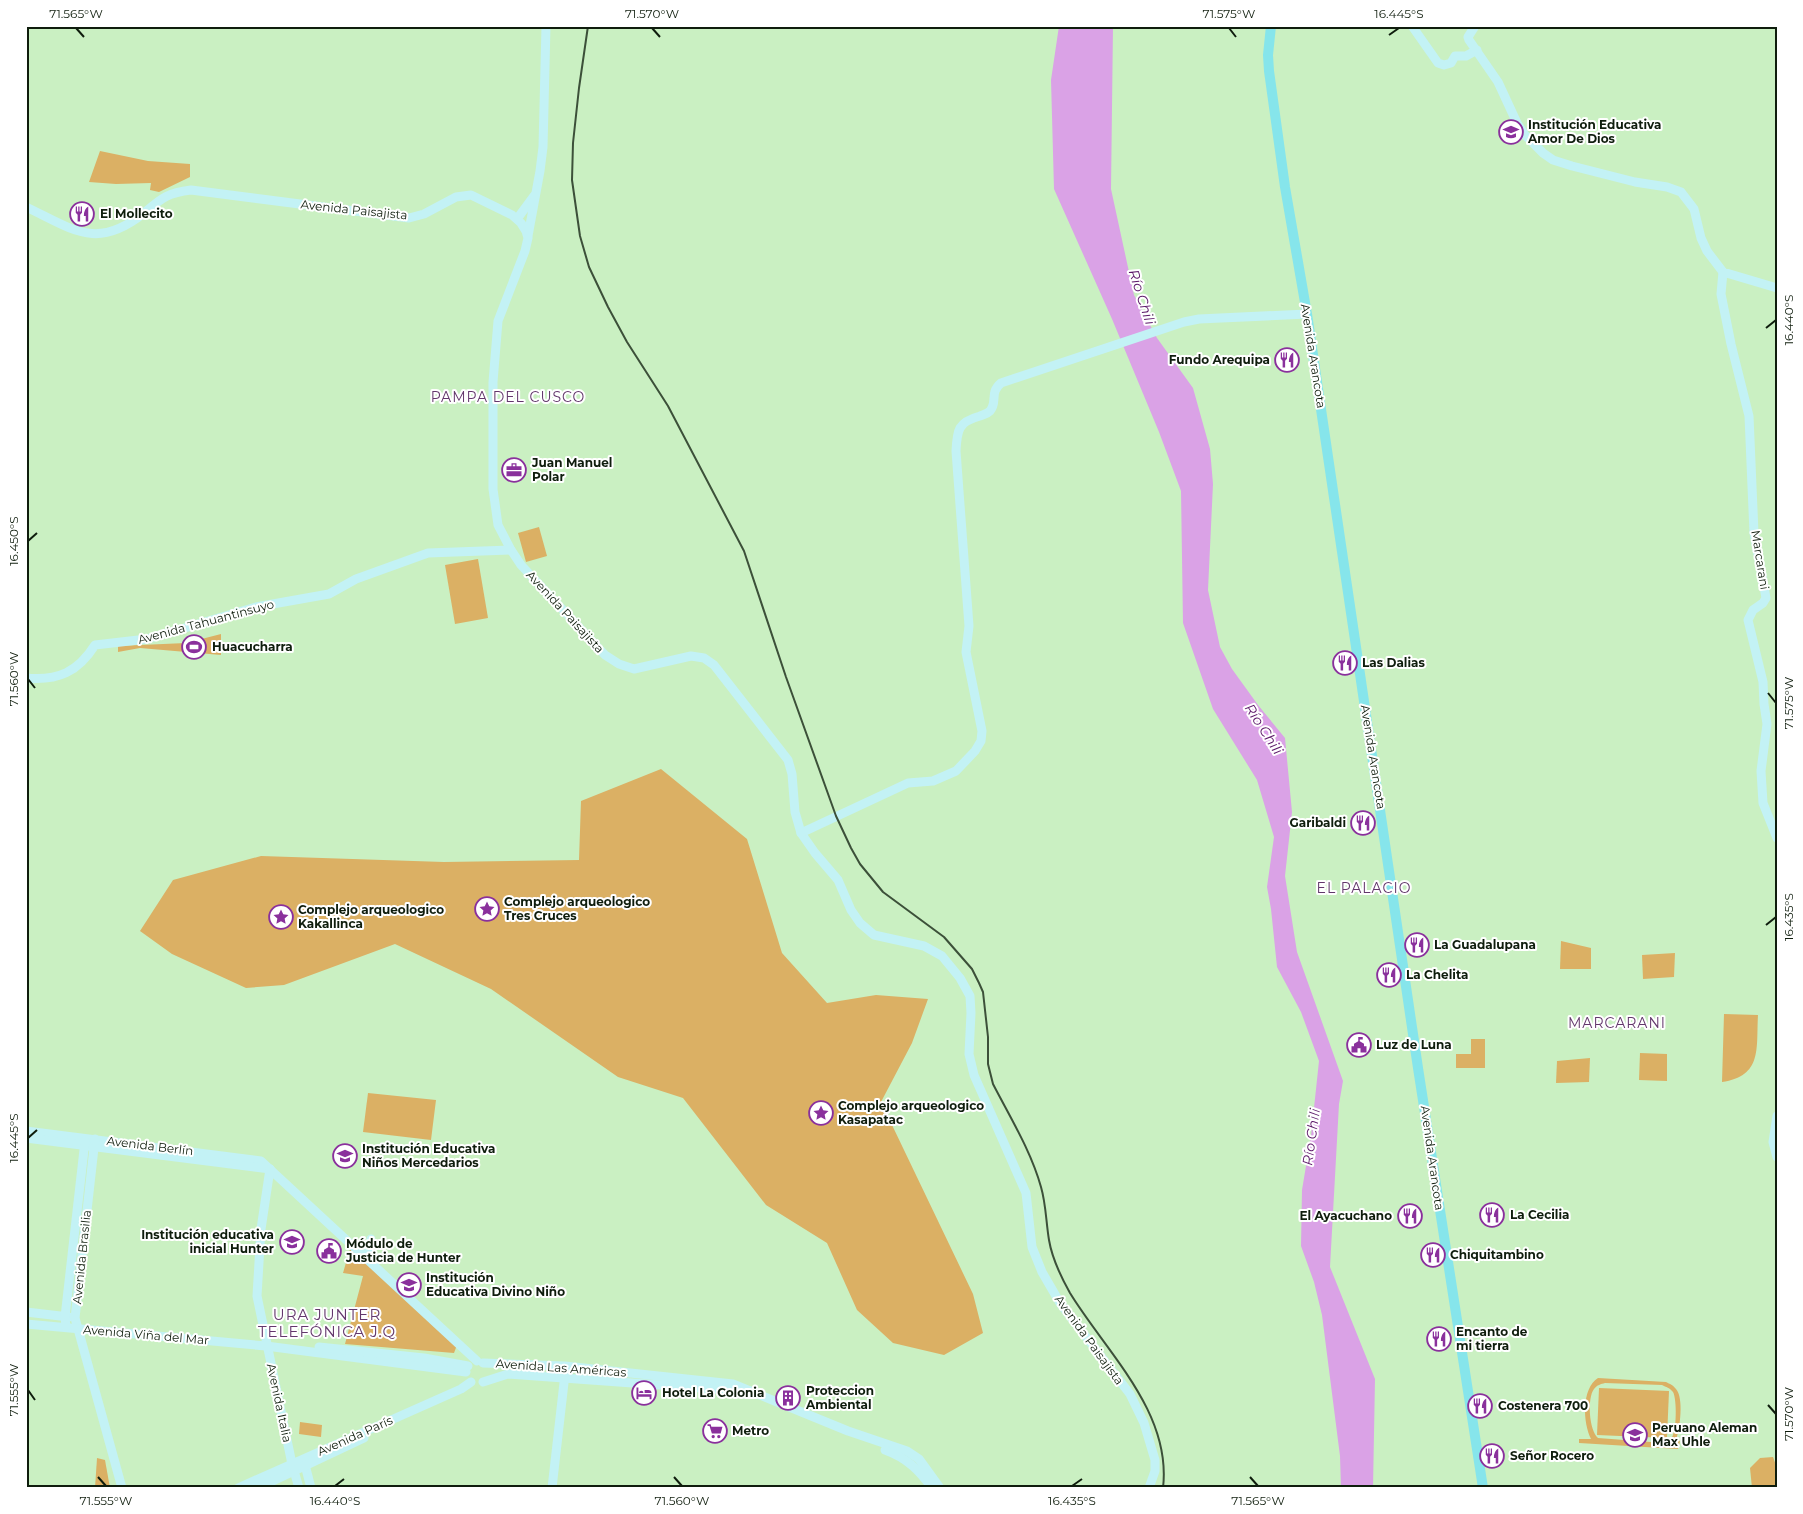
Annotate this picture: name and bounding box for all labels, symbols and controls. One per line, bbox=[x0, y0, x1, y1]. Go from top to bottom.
text: 71.565°W bbox=[49, 6, 103, 21]
text: 71.570°W bbox=[625, 6, 679, 21]
text: 71.575°W bbox=[1203, 6, 1255, 21]
text: 16.445°S bbox=[1374, 6, 1424, 21]
place label: Institución Educativa Amor De Dios bbox=[1527, 117, 1661, 146]
school or university icon: Institución Educativa Amor De Dios bbox=[1498, 119, 1524, 145]
street label: Avenida Paisajista bbox=[300, 196, 408, 223]
restaurant icon: El Mollecito bbox=[69, 201, 95, 227]
place label: El Mollecito bbox=[100, 206, 173, 221]
water label: Río Chili bbox=[1125, 267, 1159, 327]
text: 16.440°S bbox=[1781, 295, 1796, 345]
street label: Avenida Arancota bbox=[1298, 303, 1329, 409]
restaurant icon: Fundo Arequipa bbox=[1274, 347, 1300, 373]
place label: Fundo Arequipa bbox=[1169, 352, 1270, 367]
district label: PAMPA DEL CUSCO bbox=[431, 388, 585, 406]
place label: Juan Manuel Polar bbox=[531, 455, 612, 484]
office icon: Juan Manuel Polar bbox=[501, 457, 527, 483]
text: 16.450°S bbox=[6, 516, 21, 566]
street label: Marcarani bbox=[1748, 529, 1773, 591]
street label: Avenida Paisajista bbox=[523, 567, 607, 656]
street label: Avenida Tahuantinsuyo bbox=[136, 596, 276, 647]
sports icon: Huacucharra bbox=[181, 634, 207, 660]
place label: Huacucharra bbox=[212, 639, 293, 654]
restaurant icon: Las Dalias bbox=[1332, 650, 1358, 676]
text: 71.560°W bbox=[6, 652, 21, 706]
place label: Las Dalias bbox=[1362, 655, 1425, 670]
text: 71.575°W bbox=[1781, 677, 1796, 729]
water label: Río Chili bbox=[1241, 700, 1287, 758]
street label: Avenida Arancota bbox=[1358, 704, 1389, 810]
restaurant icon: Garibaldi bbox=[1350, 810, 1376, 836]
place label: Garibaldi bbox=[1290, 815, 1346, 830]
district label: EL PALACIO bbox=[1317, 879, 1411, 897]
text: 16.435°S bbox=[1781, 893, 1796, 941]
place label: Complejo arqueologico Tres Cruces bbox=[504, 894, 650, 923]
place icon: Complejo arqueologico Tres Cruces bbox=[474, 896, 500, 922]
place label: Complejo arqueologico Kakallinca bbox=[298, 902, 444, 931]
place icon: Complejo arqueologico Kakallinca bbox=[268, 904, 294, 930]
restaurant icon: La Guadalupana bbox=[1404, 932, 1430, 958]
place label: La Guadalupana bbox=[1434, 937, 1536, 952]
restaurant icon: La Chelita bbox=[1376, 962, 1402, 988]
place label: La Chelita bbox=[1406, 967, 1468, 982]
district label: MARCARANI bbox=[1568, 1014, 1666, 1032]
public building icon: Luz de Luna bbox=[1346, 1032, 1372, 1058]
place label: Luz de Luna bbox=[1376, 1037, 1452, 1052]
place label: Complejo arqueologico Kasapatac bbox=[838, 1098, 984, 1127]
place icon: Complejo arqueologico Kasapatac bbox=[808, 1100, 834, 1126]
street label: Avenida Arancota bbox=[1418, 1105, 1447, 1211]
water label: Río Chili bbox=[1298, 1107, 1324, 1167]
text: 16.445°S bbox=[6, 1113, 21, 1163]
street label: Avenida Berlín bbox=[106, 1133, 194, 1158]
place label: Institución Educativa Niños Mercedarios bbox=[362, 1141, 495, 1170]
school or university icon: Institución Educativa Niños Mercedarios bbox=[332, 1143, 358, 1169]
restaurant icon: La Cecilia bbox=[1479, 1202, 1505, 1228]
restaurant icon: El Ayacuchano bbox=[1397, 1203, 1423, 1229]
place label: La Cecilia bbox=[1510, 1207, 1569, 1222]
place label: El Ayacuchano bbox=[1299, 1208, 1392, 1223]
street label: Avenida Brasilia bbox=[69, 1209, 94, 1305]
place label: Institución educativa inicial Hunter bbox=[141, 1227, 274, 1256]
school or university icon: Institución educativa inicial Hunter bbox=[279, 1229, 305, 1255]
place label: Módulo de Justicia de Hunter bbox=[345, 1236, 461, 1265]
public building icon: Módulo de Justicia de Hunter bbox=[316, 1238, 342, 1264]
restaurant icon: Chiquitambino bbox=[1420, 1242, 1446, 1268]
place label: Chiquitambino bbox=[1450, 1247, 1544, 1262]
place label: Institución Educativa Divino Niño bbox=[426, 1270, 565, 1299]
school or university icon: Institución Educativa Divino Niño bbox=[396, 1272, 422, 1298]
street label: Avenida Paisajista bbox=[1052, 1292, 1127, 1388]
district label: URA JUNTER TELEFÓNICA J.Q bbox=[258, 1305, 396, 1341]
street label: Avenida Viña del Mar bbox=[82, 1322, 210, 1347]
place label: Encanto de mi tierra bbox=[1456, 1324, 1528, 1353]
restaurant icon: Encanto de mi tierra bbox=[1426, 1326, 1452, 1352]
street label: Avenida Las Américas bbox=[495, 1355, 627, 1380]
street label: Avenida Italia bbox=[264, 1362, 295, 1444]
text: 71.555°W bbox=[6, 1364, 21, 1416]
hotel icon: Hotel La Colonia bbox=[631, 1380, 657, 1406]
place label: Proteccion Ambiental bbox=[805, 1383, 874, 1412]
place label: Hotel La Colonia bbox=[662, 1385, 764, 1400]
building icon: Proteccion Ambiental bbox=[775, 1385, 801, 1411]
text: 71.570°W bbox=[1781, 1387, 1796, 1441]
restaurant icon: Costenera 700 bbox=[1467, 1393, 1493, 1419]
place label: Costenera 700 bbox=[1498, 1398, 1588, 1413]
street label: Avenida París bbox=[315, 1412, 395, 1459]
supermarket icon: Metro bbox=[702, 1418, 728, 1444]
place label: Peruano Aleman Max Uhle bbox=[1652, 1420, 1757, 1449]
school or university icon: Peruano Aleman Max Uhle bbox=[1622, 1422, 1648, 1448]
place label: Metro bbox=[732, 1423, 769, 1438]
restaurant icon: Señor Rocero bbox=[1479, 1443, 1505, 1469]
place label: Señor Rocero bbox=[1510, 1448, 1594, 1463]
text: 71.555°W bbox=[80, 1493, 132, 1508]
text: 16.440°S bbox=[310, 1493, 360, 1508]
text: 71.560°W bbox=[655, 1493, 709, 1508]
text: 16.435°S bbox=[1048, 1493, 1096, 1508]
text: 71.565°W bbox=[1231, 1493, 1285, 1508]

